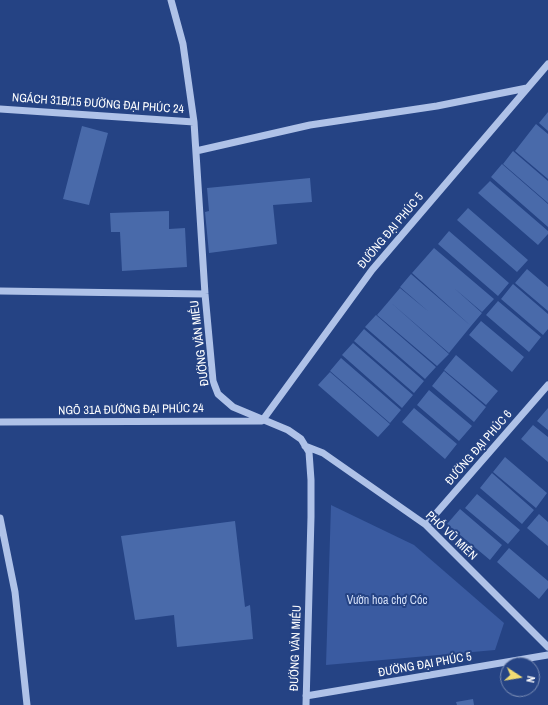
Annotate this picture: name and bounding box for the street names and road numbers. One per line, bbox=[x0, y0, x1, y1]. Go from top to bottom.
street label: NGÁCH 31B/15 ĐƯỜNG ĐẠI PHÚC 24 bbox=[12, 91, 184, 117]
street label: ĐƯỜNG ĐẠI PHÚC 5 bbox=[355, 190, 427, 272]
street label: ĐƯỜNG VĂN MIẾU bbox=[188, 299, 212, 387]
street label: NGÕ 31A ĐƯỜNG ĐẠI PHÚC 24 bbox=[58, 402, 204, 418]
street label: ĐƯỜNG ĐẠI PHÚC 6 bbox=[443, 408, 515, 488]
street label: PHỐ VŨ MIÊN bbox=[422, 509, 480, 563]
street label: ĐƯỜNG VĂN MIẾU bbox=[287, 605, 305, 691]
street label: ĐƯỜNG ĐẠI PHÚC 5 bbox=[377, 650, 473, 680]

